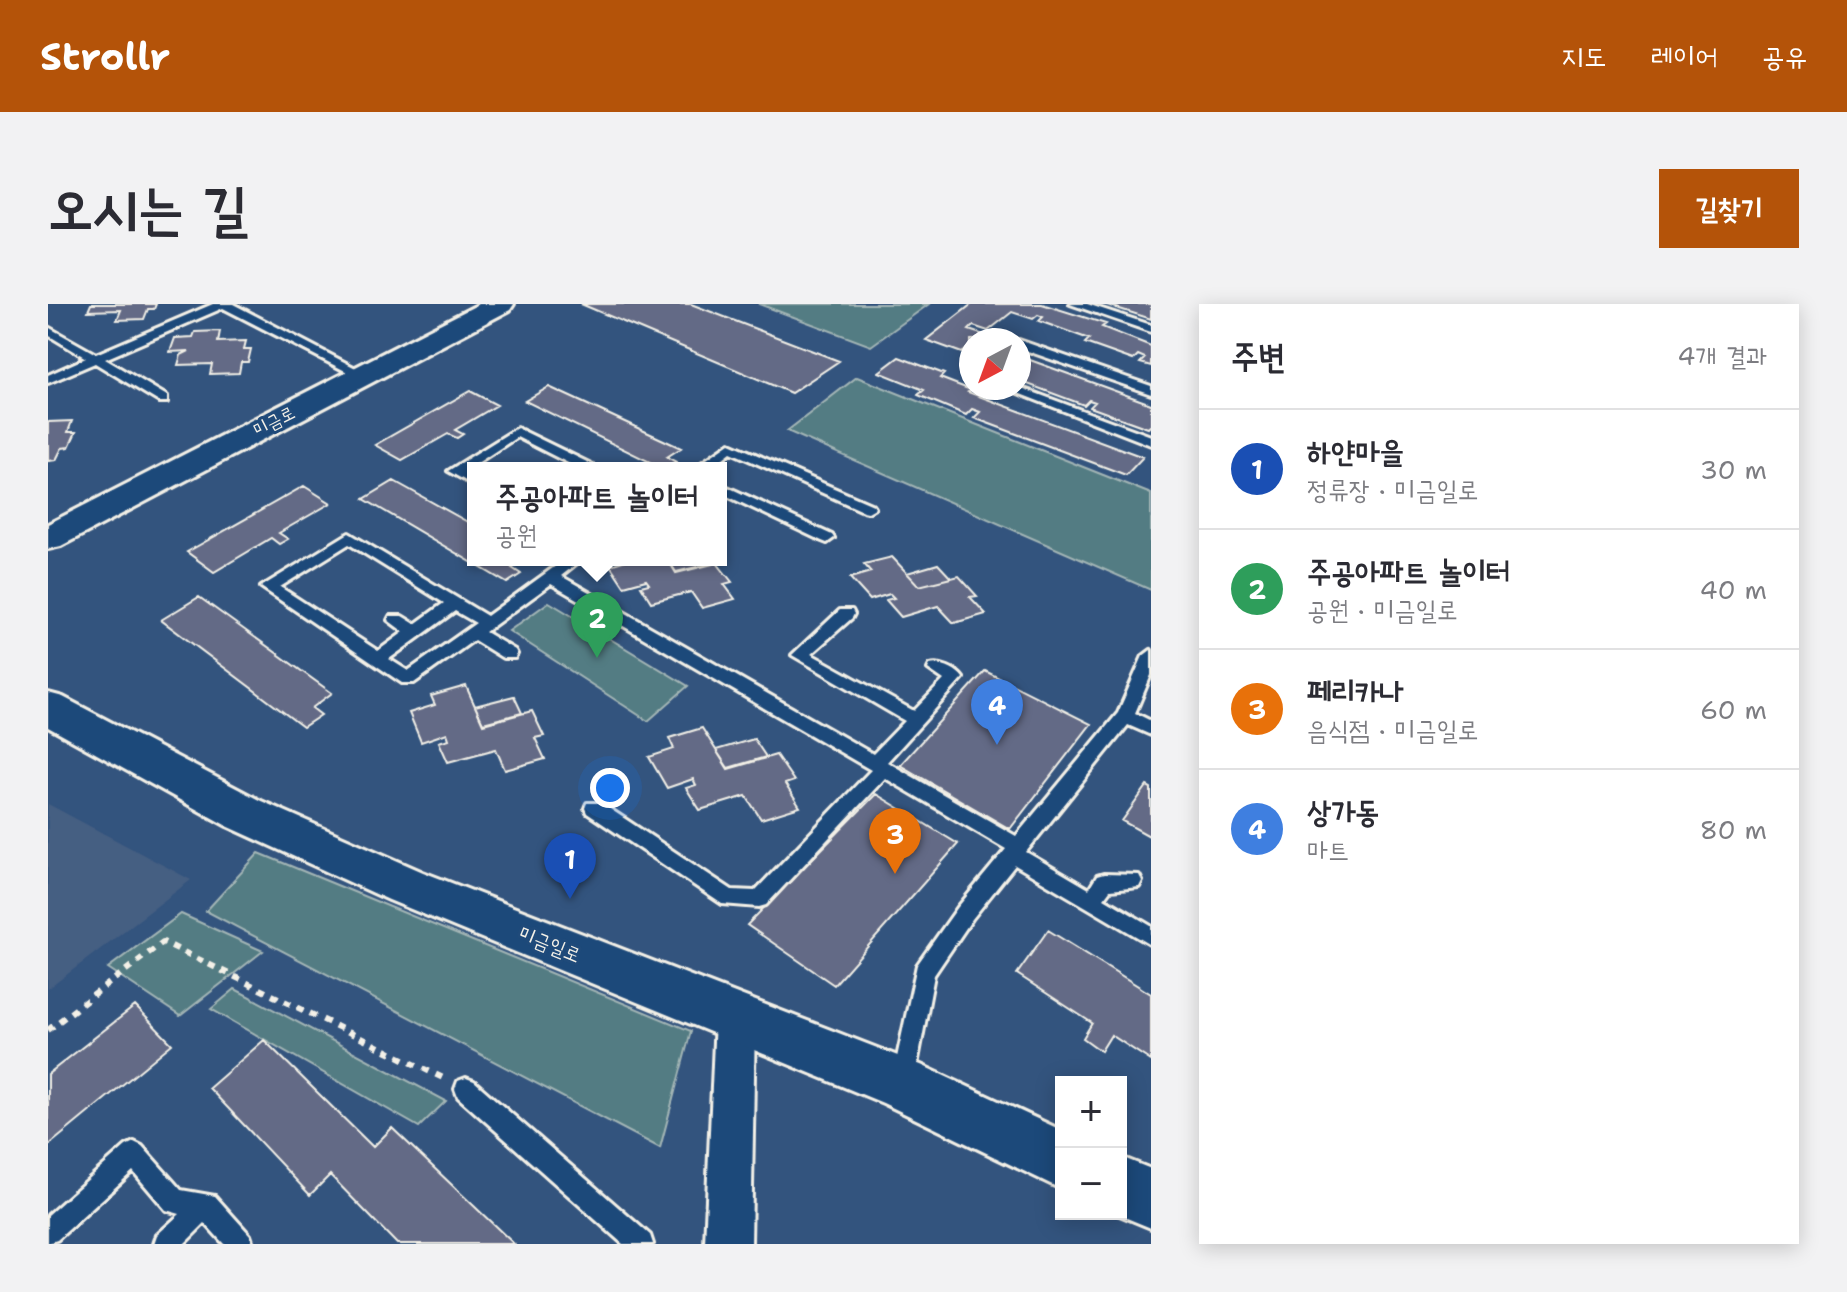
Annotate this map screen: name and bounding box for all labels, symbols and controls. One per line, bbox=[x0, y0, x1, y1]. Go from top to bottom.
text: Strollr bbox=[40, 31, 170, 82]
text: 지도 bbox=[1561, 37, 1606, 75]
text: 레이어 bbox=[1650, 37, 1718, 75]
text: 공유 bbox=[1762, 37, 1807, 75]
button: 길찾기 bbox=[1659, 169, 1799, 248]
text: 오시는 길 bbox=[48, 171, 248, 246]
north arrow bbox=[959, 328, 1031, 400]
text: 주변 bbox=[1231, 333, 1286, 379]
text: 4개 결과 bbox=[1677, 338, 1767, 373]
street label: 미금로 bbox=[249, 400, 299, 442]
text: 하얀마을 bbox=[1307, 431, 1404, 472]
text: 1 bbox=[1251, 452, 1263, 487]
text: 30 m bbox=[1700, 452, 1767, 487]
popup bbox=[467, 462, 727, 566]
text: 정류장 · 미금일로 bbox=[1307, 472, 1479, 507]
text: 주공아파트 놀이터 bbox=[495, 476, 699, 517]
text: 공원 bbox=[495, 517, 537, 552]
text: 주공아파트 놀이터 bbox=[1307, 551, 1510, 592]
text: 2 bbox=[1248, 572, 1266, 607]
text: 40 m bbox=[1700, 572, 1767, 607]
pin: 2 bbox=[571, 592, 623, 658]
text: 공원 · 미금일로 bbox=[1307, 592, 1458, 627]
text: 페리카나 bbox=[1307, 671, 1404, 712]
pin: 4 bbox=[971, 679, 1023, 745]
text: 3 bbox=[1248, 692, 1266, 727]
text: 60 m bbox=[1700, 692, 1767, 727]
text: 음식점 · 미금일로 bbox=[1307, 712, 1479, 747]
your location bbox=[590, 768, 630, 808]
text: 상가동 bbox=[1307, 791, 1379, 832]
pin: 3 bbox=[869, 808, 921, 874]
text: 4 bbox=[1248, 812, 1266, 847]
text: 80 m bbox=[1700, 812, 1767, 847]
text: 마트 bbox=[1307, 832, 1349, 867]
pin: 1 bbox=[544, 833, 596, 899]
street label: 미금일로 bbox=[515, 920, 585, 968]
map controls bbox=[1055, 1076, 1127, 1220]
button: + bbox=[1055, 1076, 1127, 1148]
button: − bbox=[1055, 1148, 1127, 1220]

